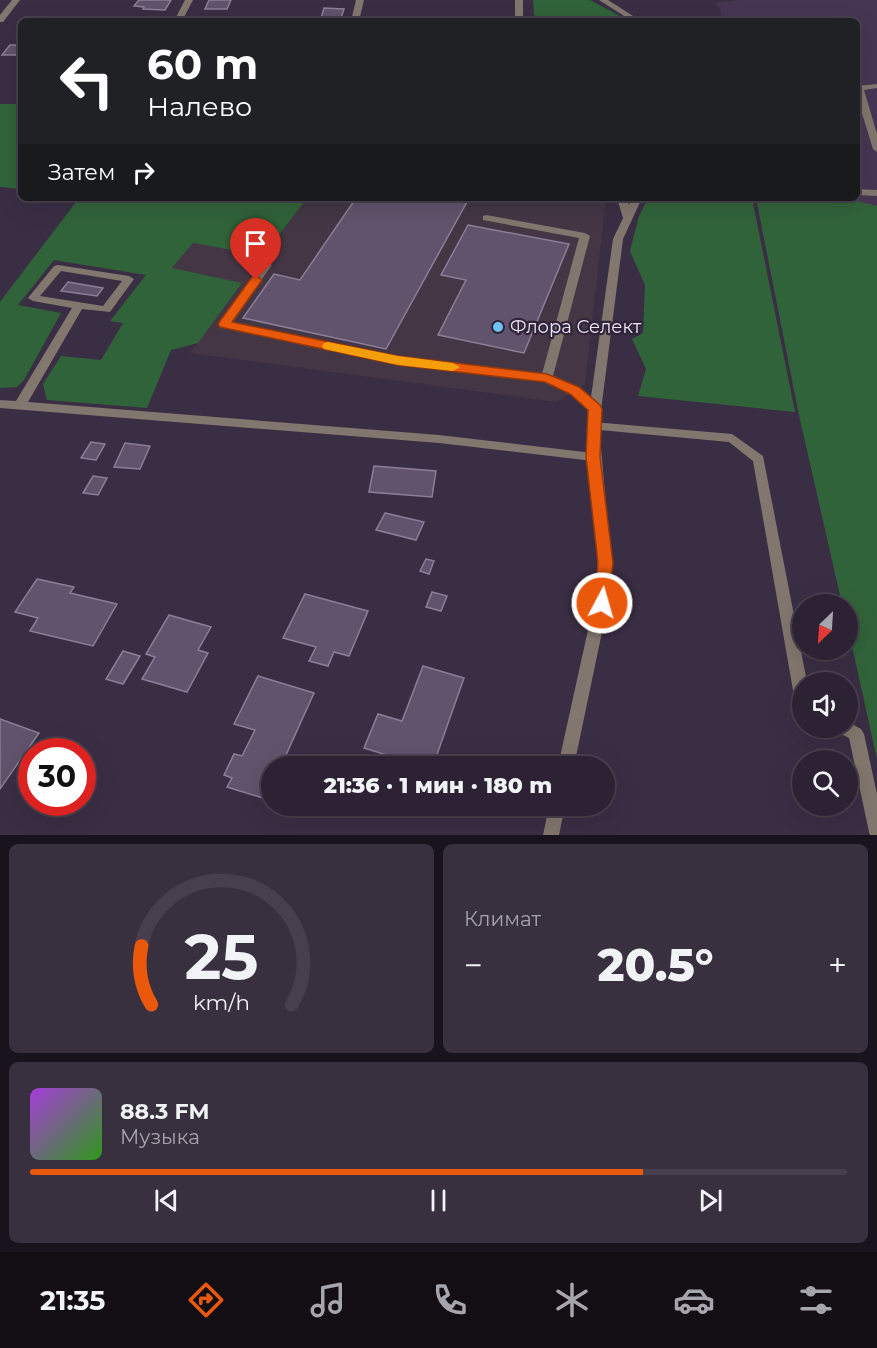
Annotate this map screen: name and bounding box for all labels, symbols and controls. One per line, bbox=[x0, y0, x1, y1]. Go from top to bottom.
text: 60 m bbox=[147, 38, 258, 90]
icon: left bbox=[48, 42, 126, 120]
text: Налево bbox=[147, 90, 252, 123]
icon: right bbox=[127, 156, 160, 189]
text: Затем bbox=[48, 159, 115, 186]
pin bbox=[230, 218, 281, 280]
icon: arrive bbox=[239, 227, 272, 260]
place label: Флора Селект bbox=[510, 316, 642, 338]
marker: Флора Селект bbox=[491, 320, 505, 334]
position arrow bbox=[570, 571, 634, 635]
north arrow bbox=[792, 594, 858, 660]
map controls bbox=[792, 594, 858, 816]
button: sound bbox=[792, 672, 858, 738]
speed limit sign: 30 bbox=[18, 738, 96, 816]
button: search bbox=[792, 750, 858, 816]
text: 21:36 · 1 мин · 180 m bbox=[324, 772, 552, 799]
text: Климат bbox=[464, 907, 541, 931]
text: 25 bbox=[185, 919, 258, 995]
text: 20.5° bbox=[598, 937, 713, 992]
text: − bbox=[464, 945, 483, 985]
text: + bbox=[828, 945, 847, 985]
text: km/h bbox=[193, 990, 250, 1016]
text: 88.3 FM bbox=[120, 1098, 210, 1125]
text: Музыка bbox=[120, 1125, 200, 1149]
icon: previous bbox=[150, 1184, 183, 1217]
icon: pause bbox=[422, 1184, 455, 1217]
icon: next bbox=[694, 1184, 727, 1217]
icon: directions bbox=[185, 1279, 227, 1321]
icon: music bbox=[307, 1279, 349, 1321]
icon: phone bbox=[429, 1279, 471, 1321]
icon: climate bbox=[551, 1279, 593, 1321]
icon: car bbox=[673, 1279, 715, 1321]
icon: filters bbox=[795, 1279, 837, 1321]
text: 21:35 bbox=[40, 1284, 105, 1317]

